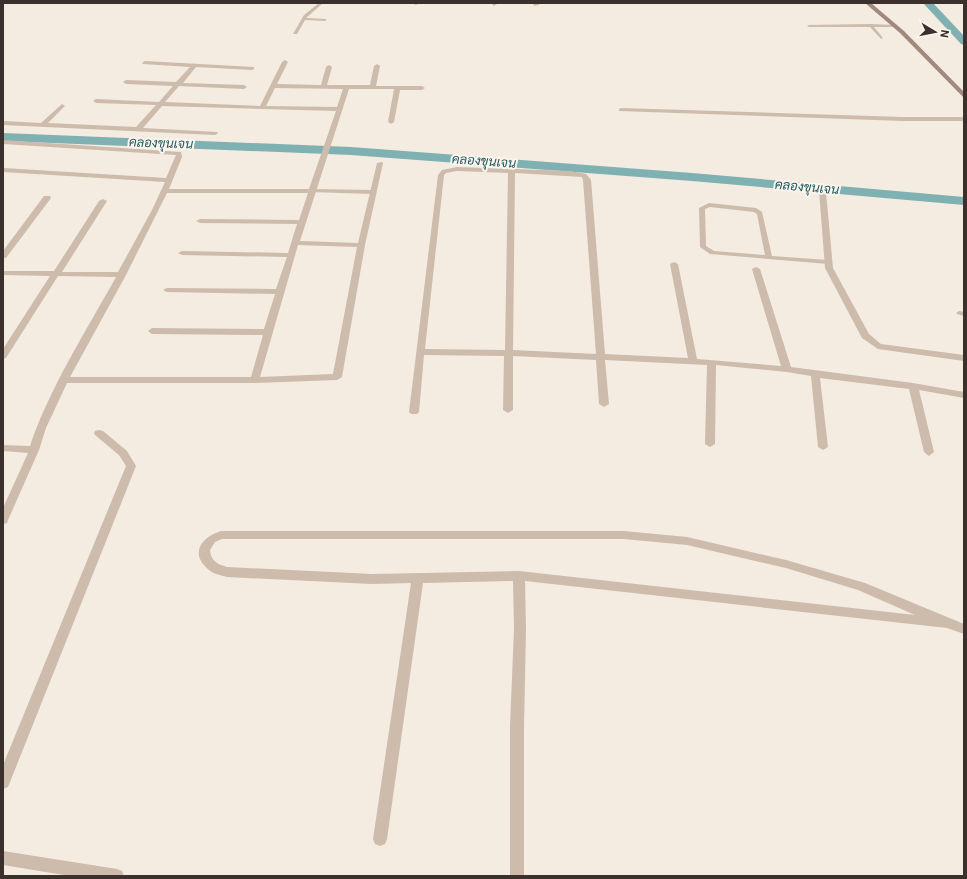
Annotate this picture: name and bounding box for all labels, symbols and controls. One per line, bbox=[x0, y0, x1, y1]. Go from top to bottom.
north arrow bbox=[915, 12, 955, 52]
text: N bbox=[937, 29, 951, 39]
water label: คลองขุนเจน bbox=[128, 134, 194, 154]
water label: คลองขุนเจน bbox=[451, 151, 517, 173]
water label: คลองขุนเจน bbox=[774, 177, 840, 199]

